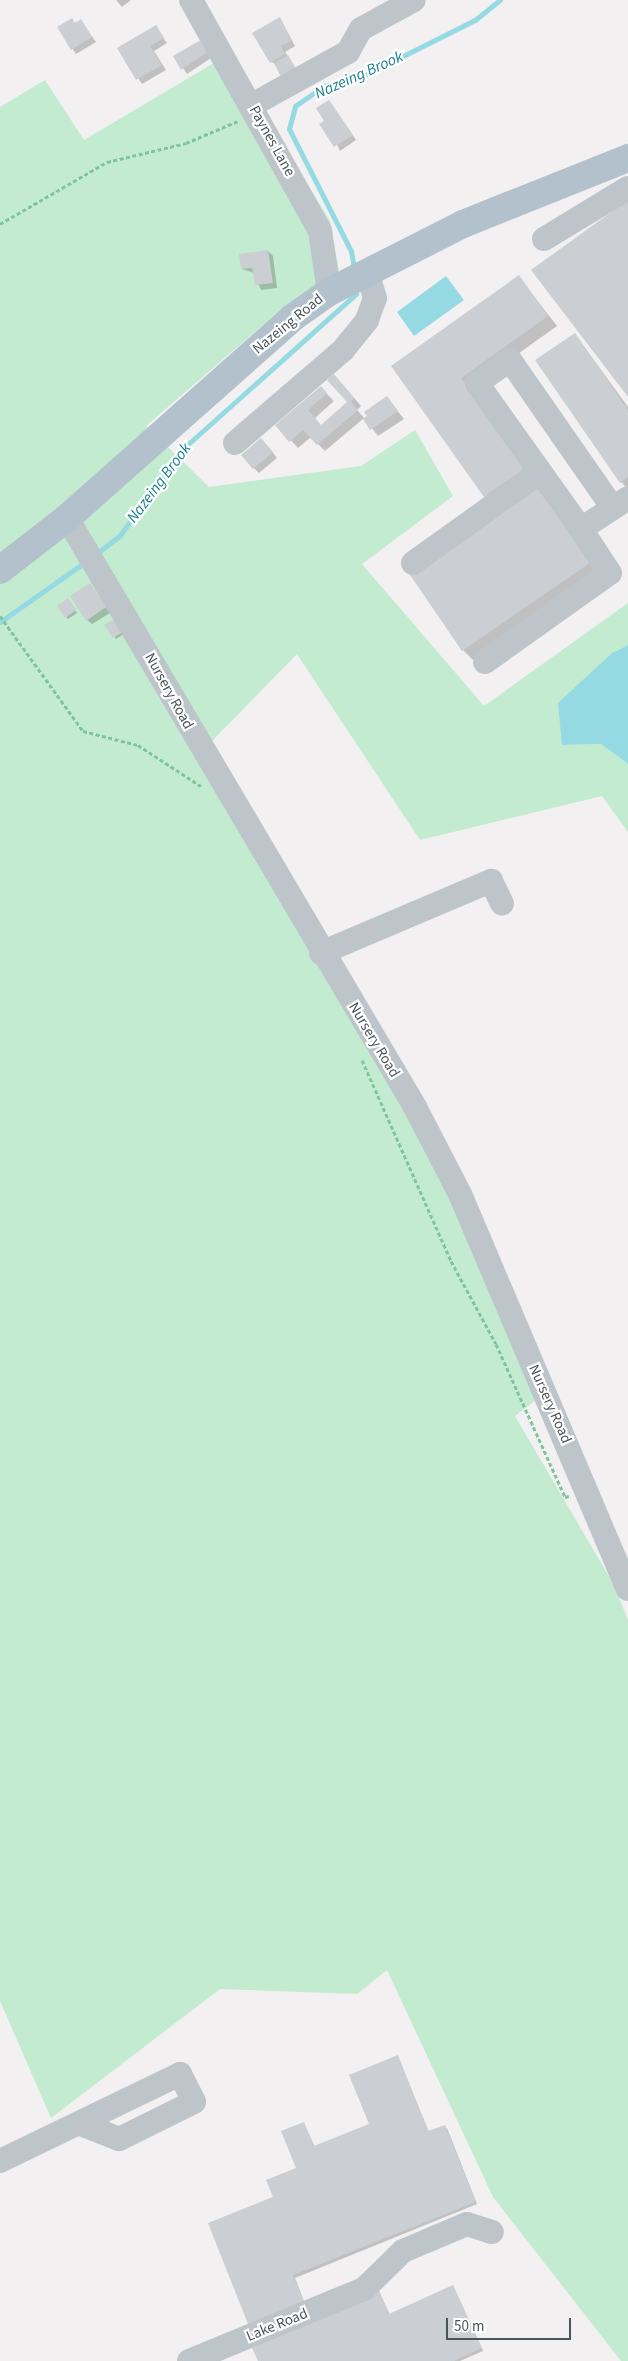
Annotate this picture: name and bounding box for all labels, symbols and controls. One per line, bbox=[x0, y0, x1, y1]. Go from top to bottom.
water label: Nazeing Brook bbox=[312, 47, 406, 103]
street label: Paynes Lane bbox=[245, 103, 299, 179]
street label: Nazeing Road bbox=[249, 290, 327, 358]
water label: Nazeing Brook bbox=[123, 439, 195, 527]
street label: Nursery Road bbox=[141, 650, 197, 732]
street label: Nursery Road bbox=[345, 999, 403, 1081]
street label: Nursery Road bbox=[525, 1362, 575, 1446]
street label: Lake Road bbox=[244, 2305, 310, 2345]
scale bar bbox=[448, 2308, 573, 2340]
text: 50 m bbox=[454, 2316, 484, 2337]

